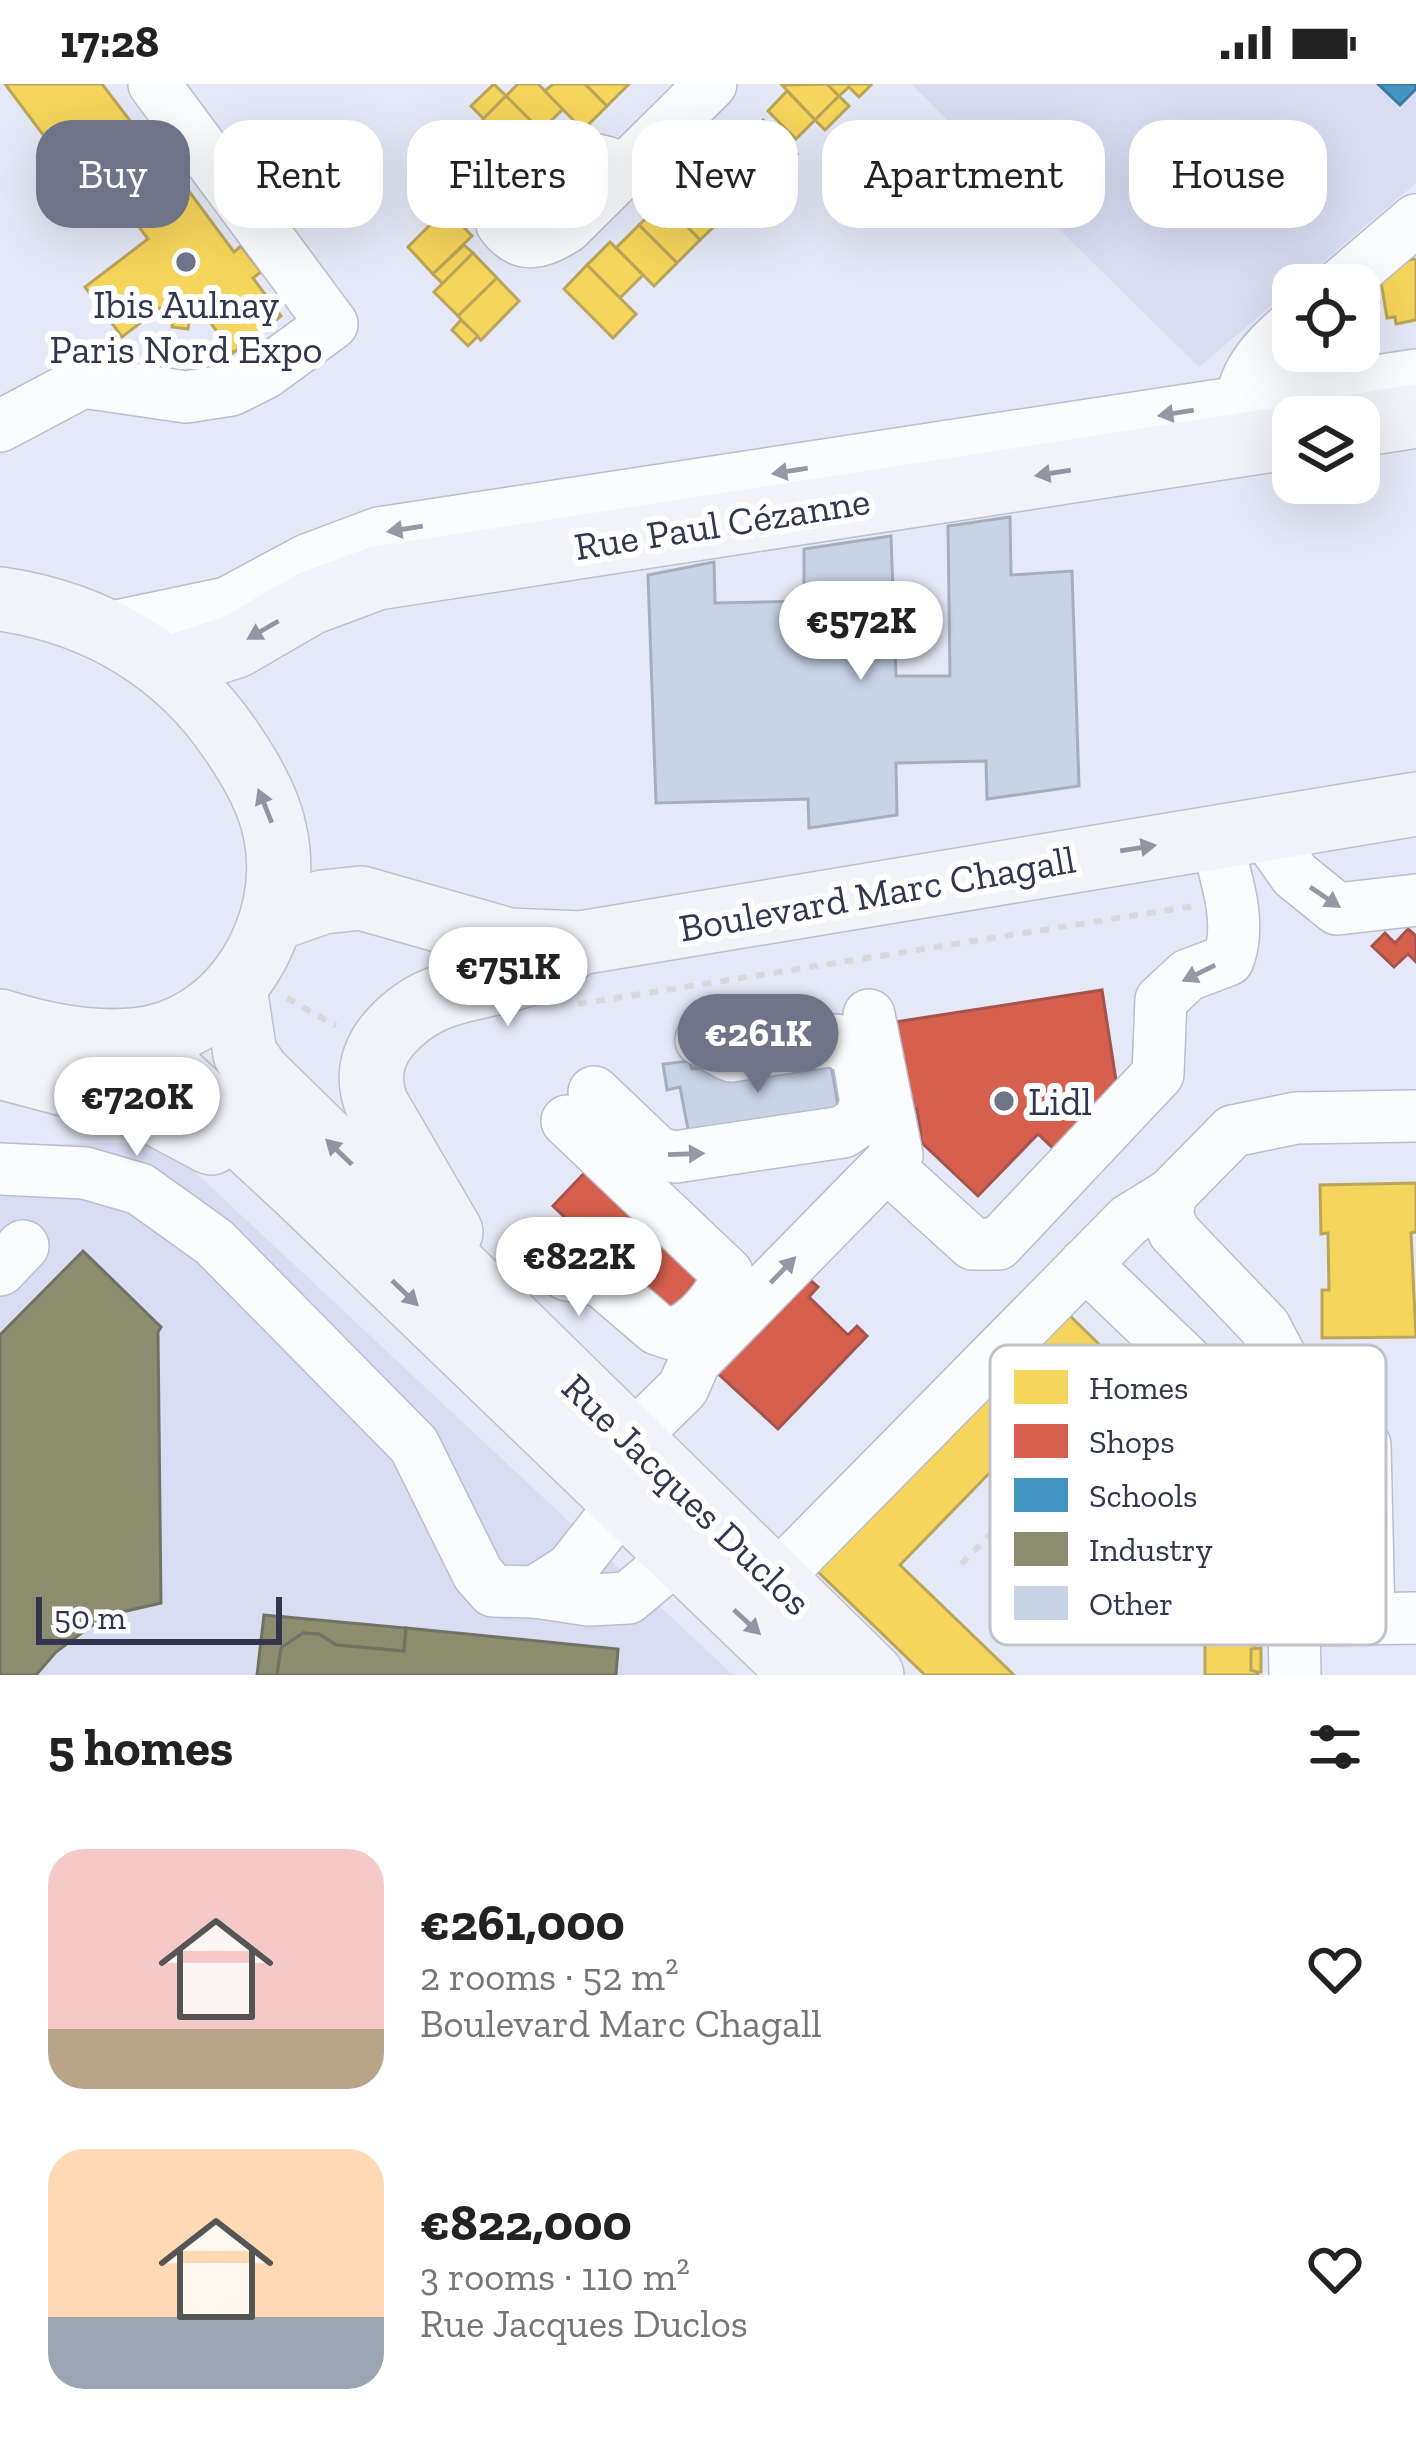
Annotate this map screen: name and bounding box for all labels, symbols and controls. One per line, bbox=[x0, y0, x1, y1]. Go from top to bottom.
text: 17:28 bbox=[60, 15, 159, 69]
chip: Buy bbox=[36, 120, 190, 228]
chip: Rent bbox=[214, 120, 383, 228]
chip: Filters bbox=[407, 120, 608, 228]
chip: New bbox=[632, 120, 798, 228]
chip: Apartment bbox=[822, 120, 1105, 228]
chip: House bbox=[1129, 120, 1327, 228]
marker: Ibis Aulnay Paris Nord Expo bbox=[173, 249, 199, 275]
map controls bbox=[1272, 264, 1380, 504]
button: locate bbox=[1272, 264, 1380, 372]
place label: Ibis Aulnay Paris Nord Expo bbox=[49, 281, 323, 373]
button: layers bbox=[1272, 396, 1380, 504]
one-way arrow bbox=[1157, 404, 1194, 423]
one-way arrow bbox=[771, 462, 809, 481]
one-way arrow bbox=[1034, 464, 1071, 483]
street label: Rue Paul Cézanne bbox=[571, 477, 873, 570]
one-way arrow bbox=[385, 520, 423, 539]
pin: €572K bbox=[777, 581, 945, 683]
text: €572K bbox=[806, 596, 916, 643]
one-way arrow bbox=[246, 619, 280, 640]
one-way arrow bbox=[255, 788, 274, 824]
street label: Boulevard Marc Chagall bbox=[675, 835, 1079, 952]
one-way arrow bbox=[1120, 838, 1157, 857]
one-way arrow bbox=[1309, 885, 1341, 908]
pin: €751K bbox=[424, 927, 592, 1029]
text: €751K bbox=[456, 942, 560, 989]
one-way arrow bbox=[1181, 963, 1216, 983]
pin: €261K bbox=[674, 994, 842, 1096]
text: €261K bbox=[705, 1009, 811, 1056]
pin: €720K bbox=[53, 1057, 221, 1159]
text: €720K bbox=[81, 1072, 193, 1119]
place label: Lidl bbox=[1028, 1078, 1092, 1125]
marker: Lidl bbox=[991, 1088, 1017, 1114]
one-way arrow bbox=[325, 1138, 353, 1166]
one-way arrow bbox=[667, 1145, 705, 1164]
pin: €822K bbox=[495, 1217, 663, 1319]
text: €822K bbox=[523, 1232, 635, 1279]
one-way arrow bbox=[769, 1256, 797, 1284]
one-way arrow bbox=[390, 1279, 419, 1307]
legend bbox=[990, 1345, 1386, 1645]
street label: Rue Jacques Duclos bbox=[552, 1364, 821, 1625]
text: Homes bbox=[1089, 1368, 1189, 1407]
text: Shops bbox=[1089, 1422, 1175, 1461]
text: Schools bbox=[1089, 1476, 1197, 1515]
text: Industry bbox=[1089, 1530, 1213, 1569]
text: Other bbox=[1089, 1584, 1173, 1623]
scale bar bbox=[36, 1591, 282, 1644]
text: 50 m bbox=[54, 1598, 126, 1637]
one-way arrow bbox=[732, 1608, 761, 1636]
icon: filters bbox=[1302, 1714, 1368, 1780]
text: 5 homes bbox=[48, 1717, 233, 1778]
text: €261,000 bbox=[420, 1892, 625, 1953]
icon: home bbox=[144, 1897, 288, 2041]
icon: heart bbox=[1302, 1936, 1368, 2002]
text: 2 rooms · 52 m² bbox=[420, 1953, 678, 2000]
text: Boulevard Marc Chagall bbox=[420, 2000, 822, 2047]
text: €822,000 bbox=[420, 2192, 632, 2253]
icon: home bbox=[144, 2197, 288, 2341]
icon: heart bbox=[1302, 2236, 1368, 2302]
text: 3 rooms · 110 m² bbox=[420, 2253, 690, 2300]
text: Rue Jacques Duclos bbox=[420, 2300, 748, 2347]

